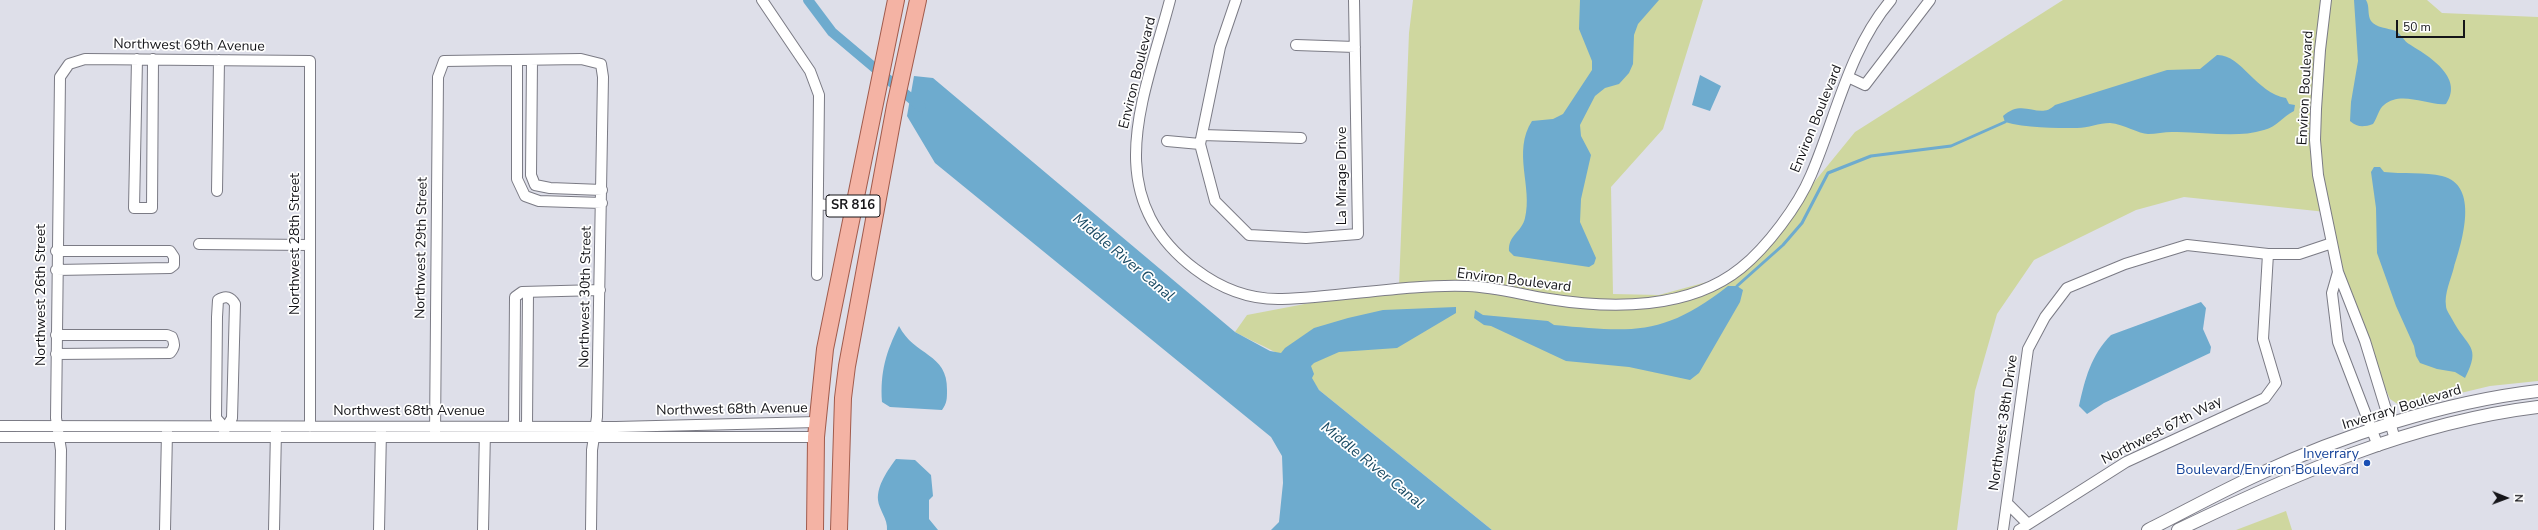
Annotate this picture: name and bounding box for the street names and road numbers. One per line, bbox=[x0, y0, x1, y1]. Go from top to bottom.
street label: Environ Boulevard bbox=[1116, 15, 1160, 131]
street label: Environ Boulevard bbox=[2295, 30, 2317, 146]
street label: Northwest 69th Avenue bbox=[113, 36, 265, 56]
street label: Environ Boulevard bbox=[1788, 63, 1846, 175]
street label: La Mirage Drive bbox=[1335, 127, 1351, 225]
street label: Northwest 28th Street bbox=[288, 173, 304, 315]
street label: Northwest 29th Street bbox=[412, 177, 432, 319]
road number: SR 816 bbox=[826, 195, 880, 217]
street label: Northwest 26th Street bbox=[34, 224, 50, 366]
street label: Northwest 30th Street bbox=[576, 226, 596, 368]
street label: Environ Boulevard bbox=[1456, 266, 1572, 296]
street label: Northwest 38th Drive bbox=[1986, 354, 2022, 492]
street label: Inverrary Boulevard bbox=[2340, 382, 2464, 434]
street label: Northwest 67th Way bbox=[2099, 393, 2225, 469]
street label: Northwest 68th Avenue bbox=[656, 400, 808, 420]
street label: Northwest 68th Avenue bbox=[333, 404, 485, 420]

